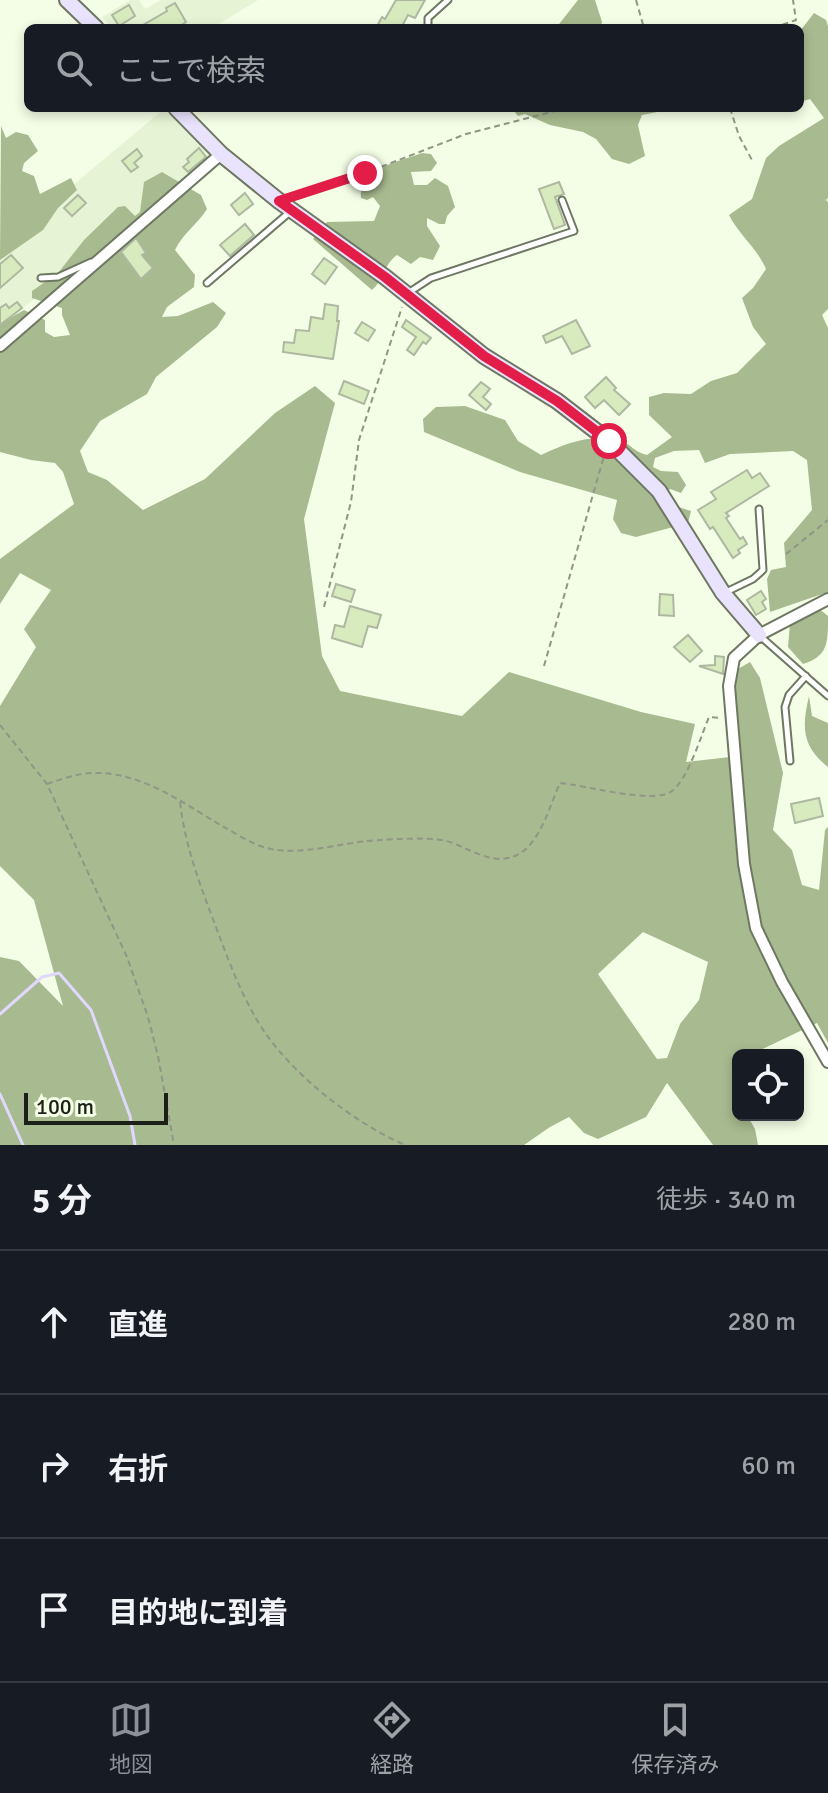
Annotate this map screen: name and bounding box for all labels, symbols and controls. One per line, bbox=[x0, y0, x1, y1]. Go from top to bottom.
search box bbox=[24, 24, 804, 112]
icon: search bbox=[52, 46, 96, 90]
text: ここで検索 bbox=[116, 53, 266, 90]
route end bbox=[347, 155, 383, 191]
route start bbox=[591, 423, 627, 459]
map controls bbox=[732, 1049, 804, 1121]
button: locate bbox=[732, 1049, 804, 1121]
scale bar bbox=[24, 1089, 168, 1125]
text: 100 m bbox=[36, 1093, 94, 1120]
text: 5 分 bbox=[32, 1180, 92, 1222]
text: 徒歩 · 340 m bbox=[656, 1184, 796, 1216]
icon: ahead bbox=[32, 1300, 76, 1344]
text: 280 m bbox=[727, 1306, 796, 1338]
text: 直進 bbox=[108, 1307, 168, 1344]
icon: right bbox=[32, 1444, 76, 1488]
text: 60 m bbox=[741, 1450, 796, 1482]
text: 右折 bbox=[108, 1451, 168, 1488]
icon: arrive bbox=[32, 1588, 76, 1632]
text: 目的地に到着 bbox=[108, 1595, 288, 1632]
tab: 地図 bbox=[109, 1698, 153, 1778]
tab: 経路 bbox=[370, 1698, 414, 1778]
tab: 保存済み bbox=[631, 1698, 719, 1778]

